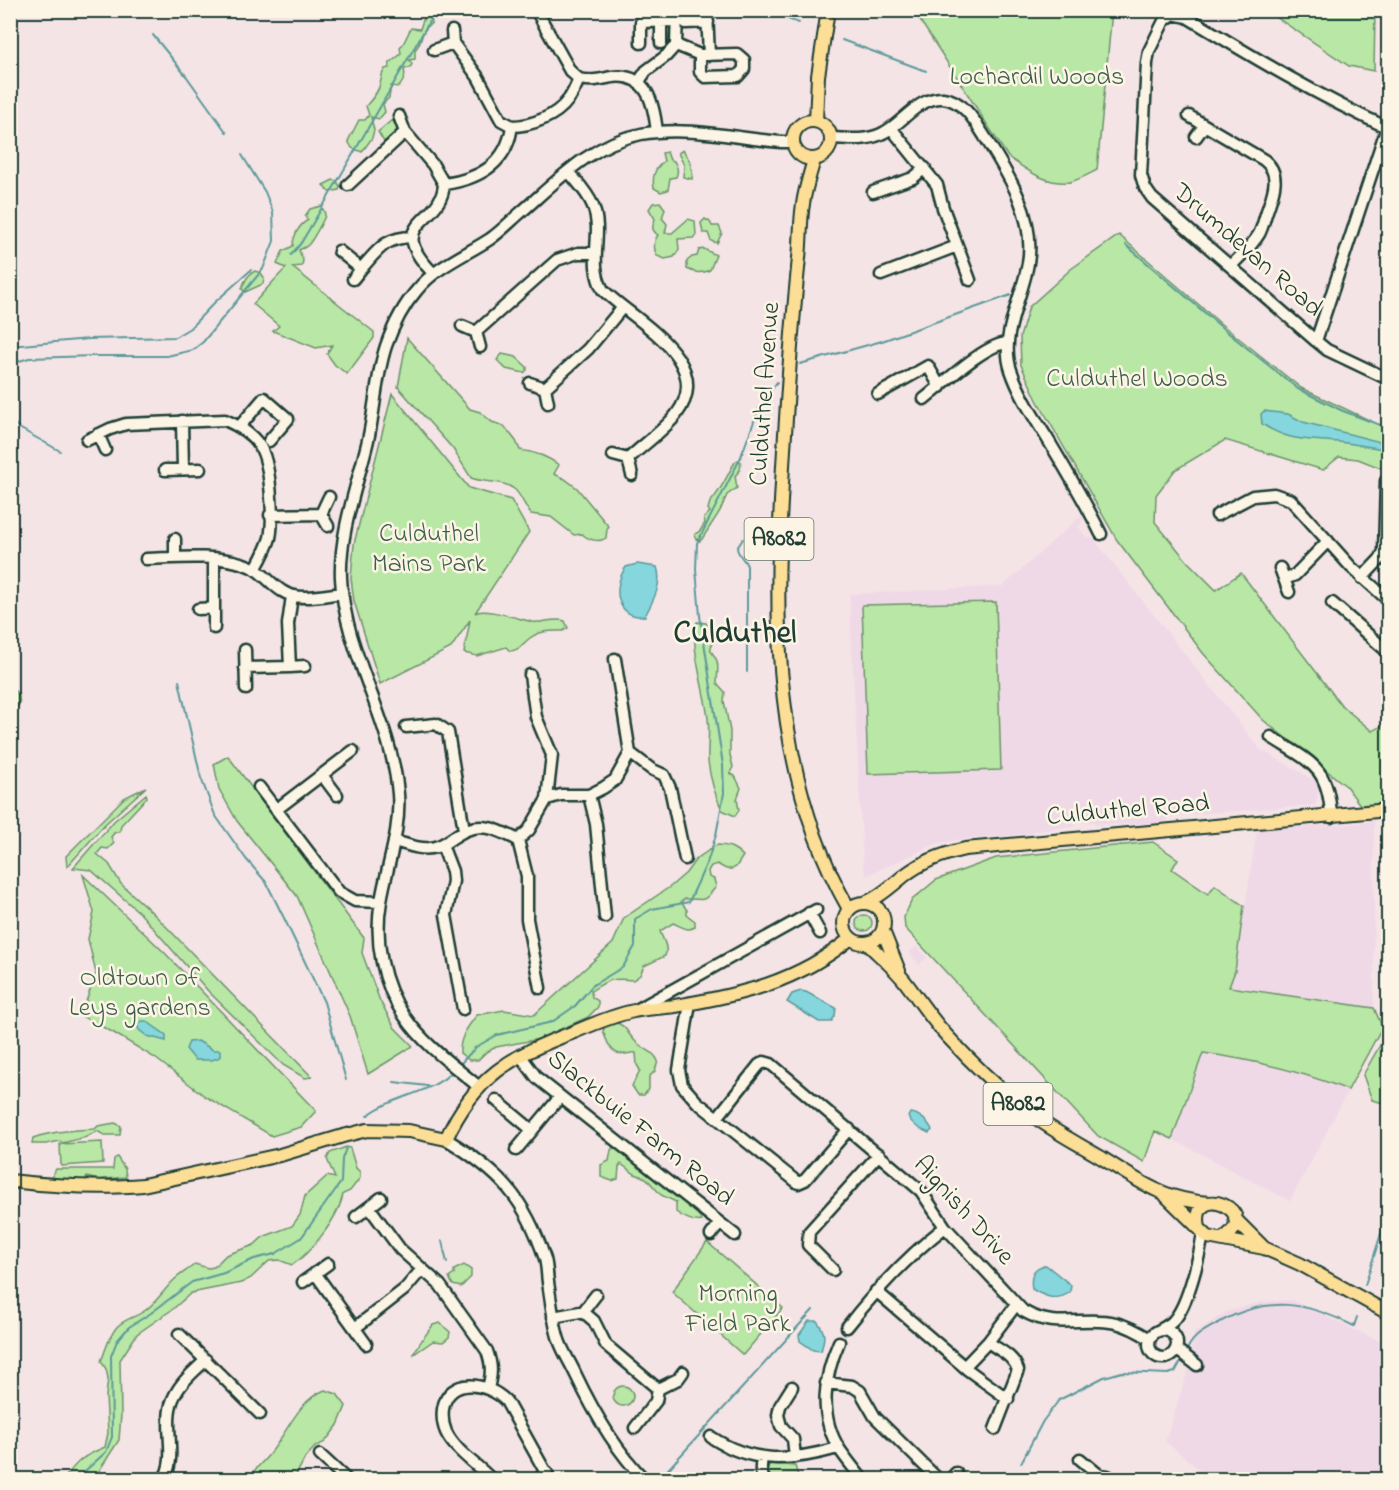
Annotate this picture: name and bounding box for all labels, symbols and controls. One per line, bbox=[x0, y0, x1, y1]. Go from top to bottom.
park label: Lochardil Woods bbox=[950, 59, 1124, 97]
street label: Drumdevan Road bbox=[1163, 174, 1331, 327]
street label: Culduthel Avenue bbox=[741, 300, 791, 487]
park label: Culduthel Woods bbox=[1046, 361, 1228, 399]
park label: Culduthel Mains Park bbox=[372, 516, 487, 584]
road number: A8082 bbox=[744, 518, 814, 560]
district label: Culduthel bbox=[673, 611, 797, 658]
street label: Culduthel Road bbox=[1045, 785, 1211, 837]
park label: Oldtown of Leys gardens bbox=[69, 960, 211, 1028]
street label: Slackbuie Farm Road bbox=[538, 1041, 742, 1217]
road number: A8082 bbox=[984, 1083, 1052, 1125]
street label: Aignish Drive bbox=[903, 1148, 1023, 1275]
park label: Morning Field Park bbox=[684, 1276, 791, 1344]

